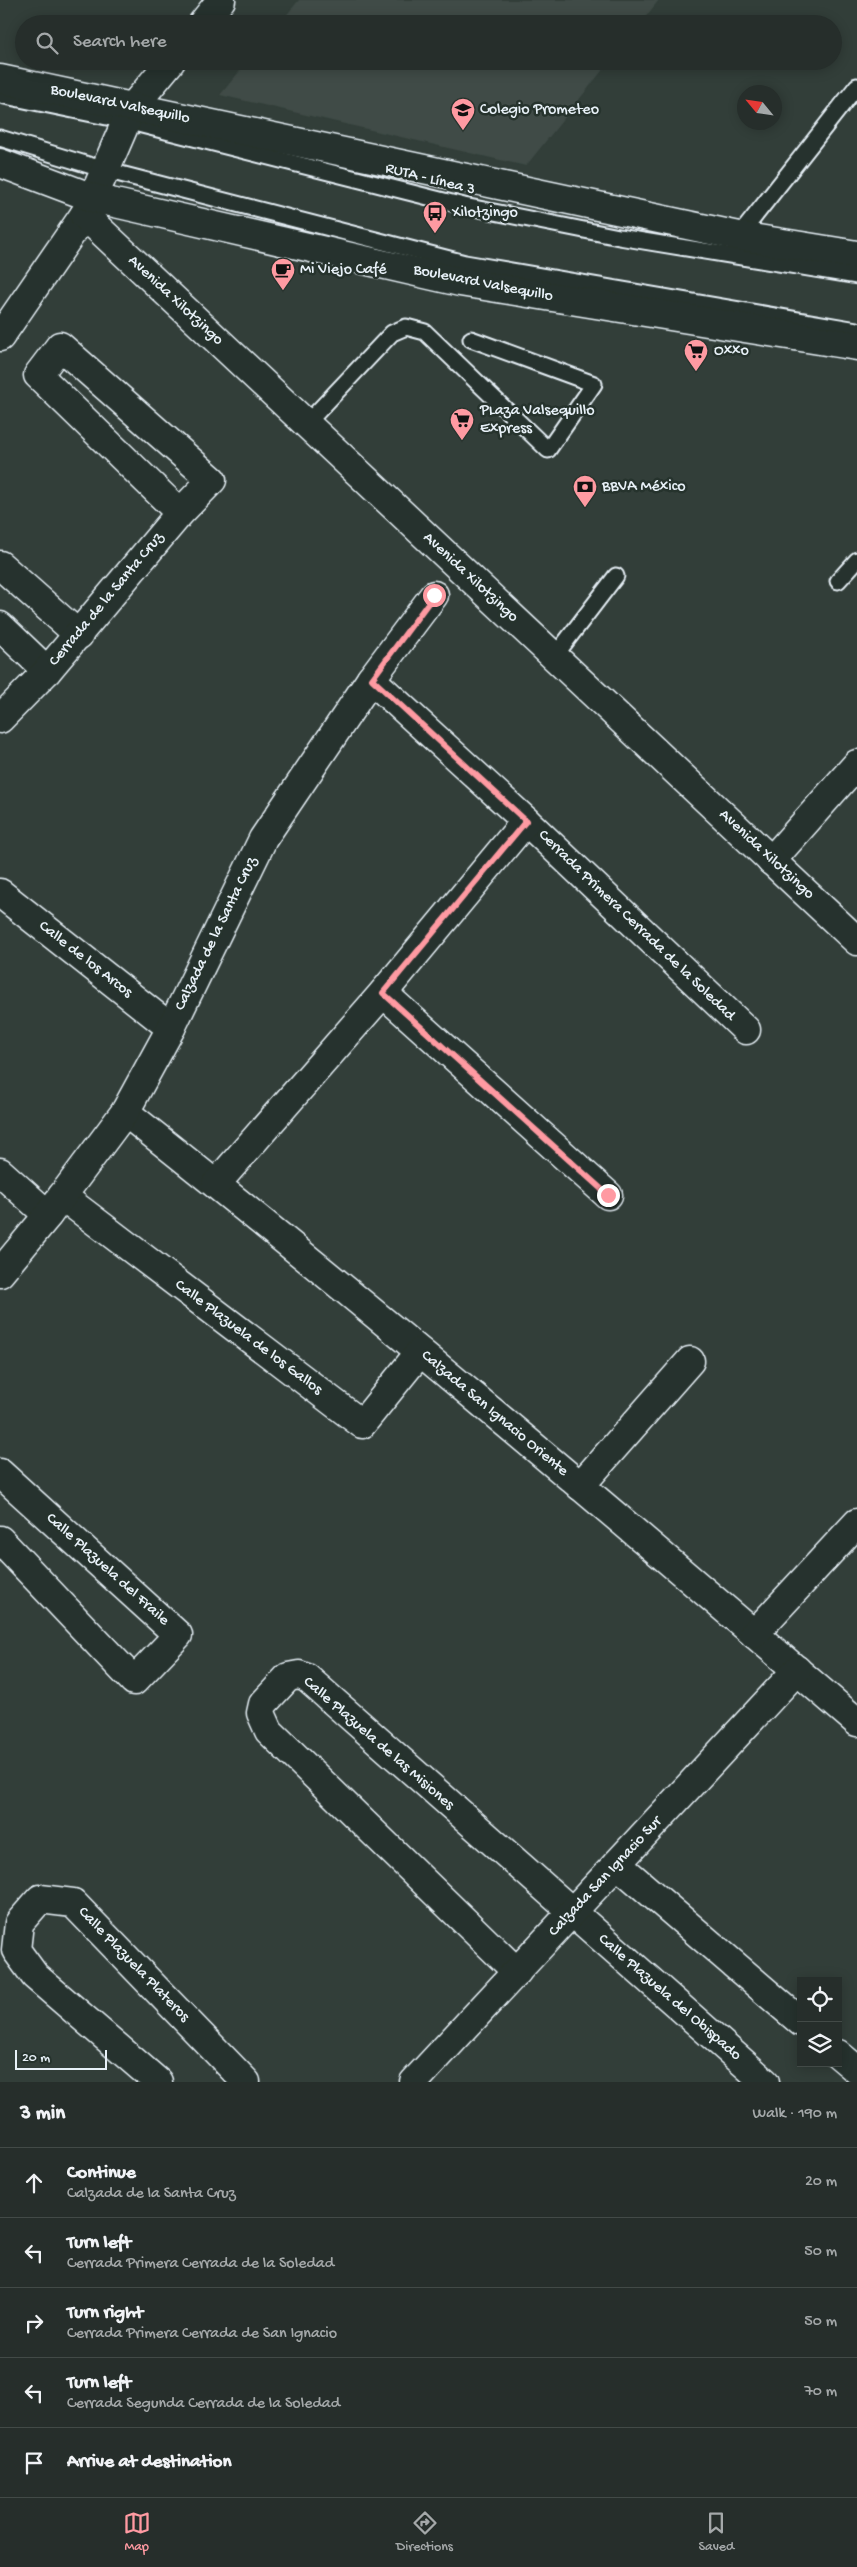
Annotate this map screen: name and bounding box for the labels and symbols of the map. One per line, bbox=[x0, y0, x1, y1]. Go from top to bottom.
street label: Boulevard Valsequillo bbox=[48, 81, 191, 129]
north arrow bbox=[737, 85, 782, 130]
school or university icon: Colegio Prometeo bbox=[450, 97, 476, 131]
place label: Colegio Prometeo bbox=[480, 101, 599, 120]
street label: RUTA - Línea 3 bbox=[383, 160, 477, 200]
bus stop icon: Xilotzingo bbox=[422, 200, 448, 234]
place label: Xilotzingo bbox=[451, 204, 518, 223]
street label: Avenida Xilotzingo bbox=[123, 252, 227, 350]
cafe icon: Mi Viejo Café bbox=[270, 257, 296, 291]
place label: Mi Viejo Café bbox=[300, 261, 387, 280]
street label: Boulevard Valsequillo bbox=[411, 261, 554, 307]
supermarket icon: Oxxo bbox=[683, 338, 709, 372]
place label: Oxxo bbox=[714, 342, 749, 361]
place label: PLaza Valsequillo Express bbox=[479, 402, 595, 439]
supermarket icon: PLaza Valsequillo Express bbox=[449, 407, 475, 441]
bank icon: BBVA México bbox=[572, 474, 598, 508]
place label: BBVA México bbox=[601, 478, 685, 497]
street label: Cerrada de la Santa Cruz bbox=[45, 529, 169, 671]
street label: Avenida Xilotzingo bbox=[418, 529, 522, 627]
route start bbox=[423, 584, 446, 607]
street label: Avenida Xilotzingo bbox=[714, 806, 818, 904]
street label: Cerrada Primera Cerrada de la Soledad bbox=[533, 826, 740, 1027]
street label: Calzada de la Santa Cruz bbox=[171, 853, 263, 1014]
street label: Calle de los Arcos bbox=[34, 917, 137, 1003]
route end bbox=[597, 1184, 620, 1207]
street label: Calle Plazuela de los Gallos bbox=[170, 1276, 326, 1400]
street label: Calzada San Ignacio Oriente bbox=[416, 1347, 572, 1482]
street label: Calle Plazuela del Fraile bbox=[41, 1509, 173, 1631]
street label: Calle Plazuela de las Misiones bbox=[298, 1673, 458, 1816]
street label: Calzada San Ignacio Sur bbox=[545, 1812, 668, 1941]
street label: Calle Plazuela Plateros bbox=[73, 1903, 194, 2027]
street label: Calle Plazuela del Obispado bbox=[593, 1931, 745, 2065]
scale bar bbox=[15, 2047, 108, 2070]

